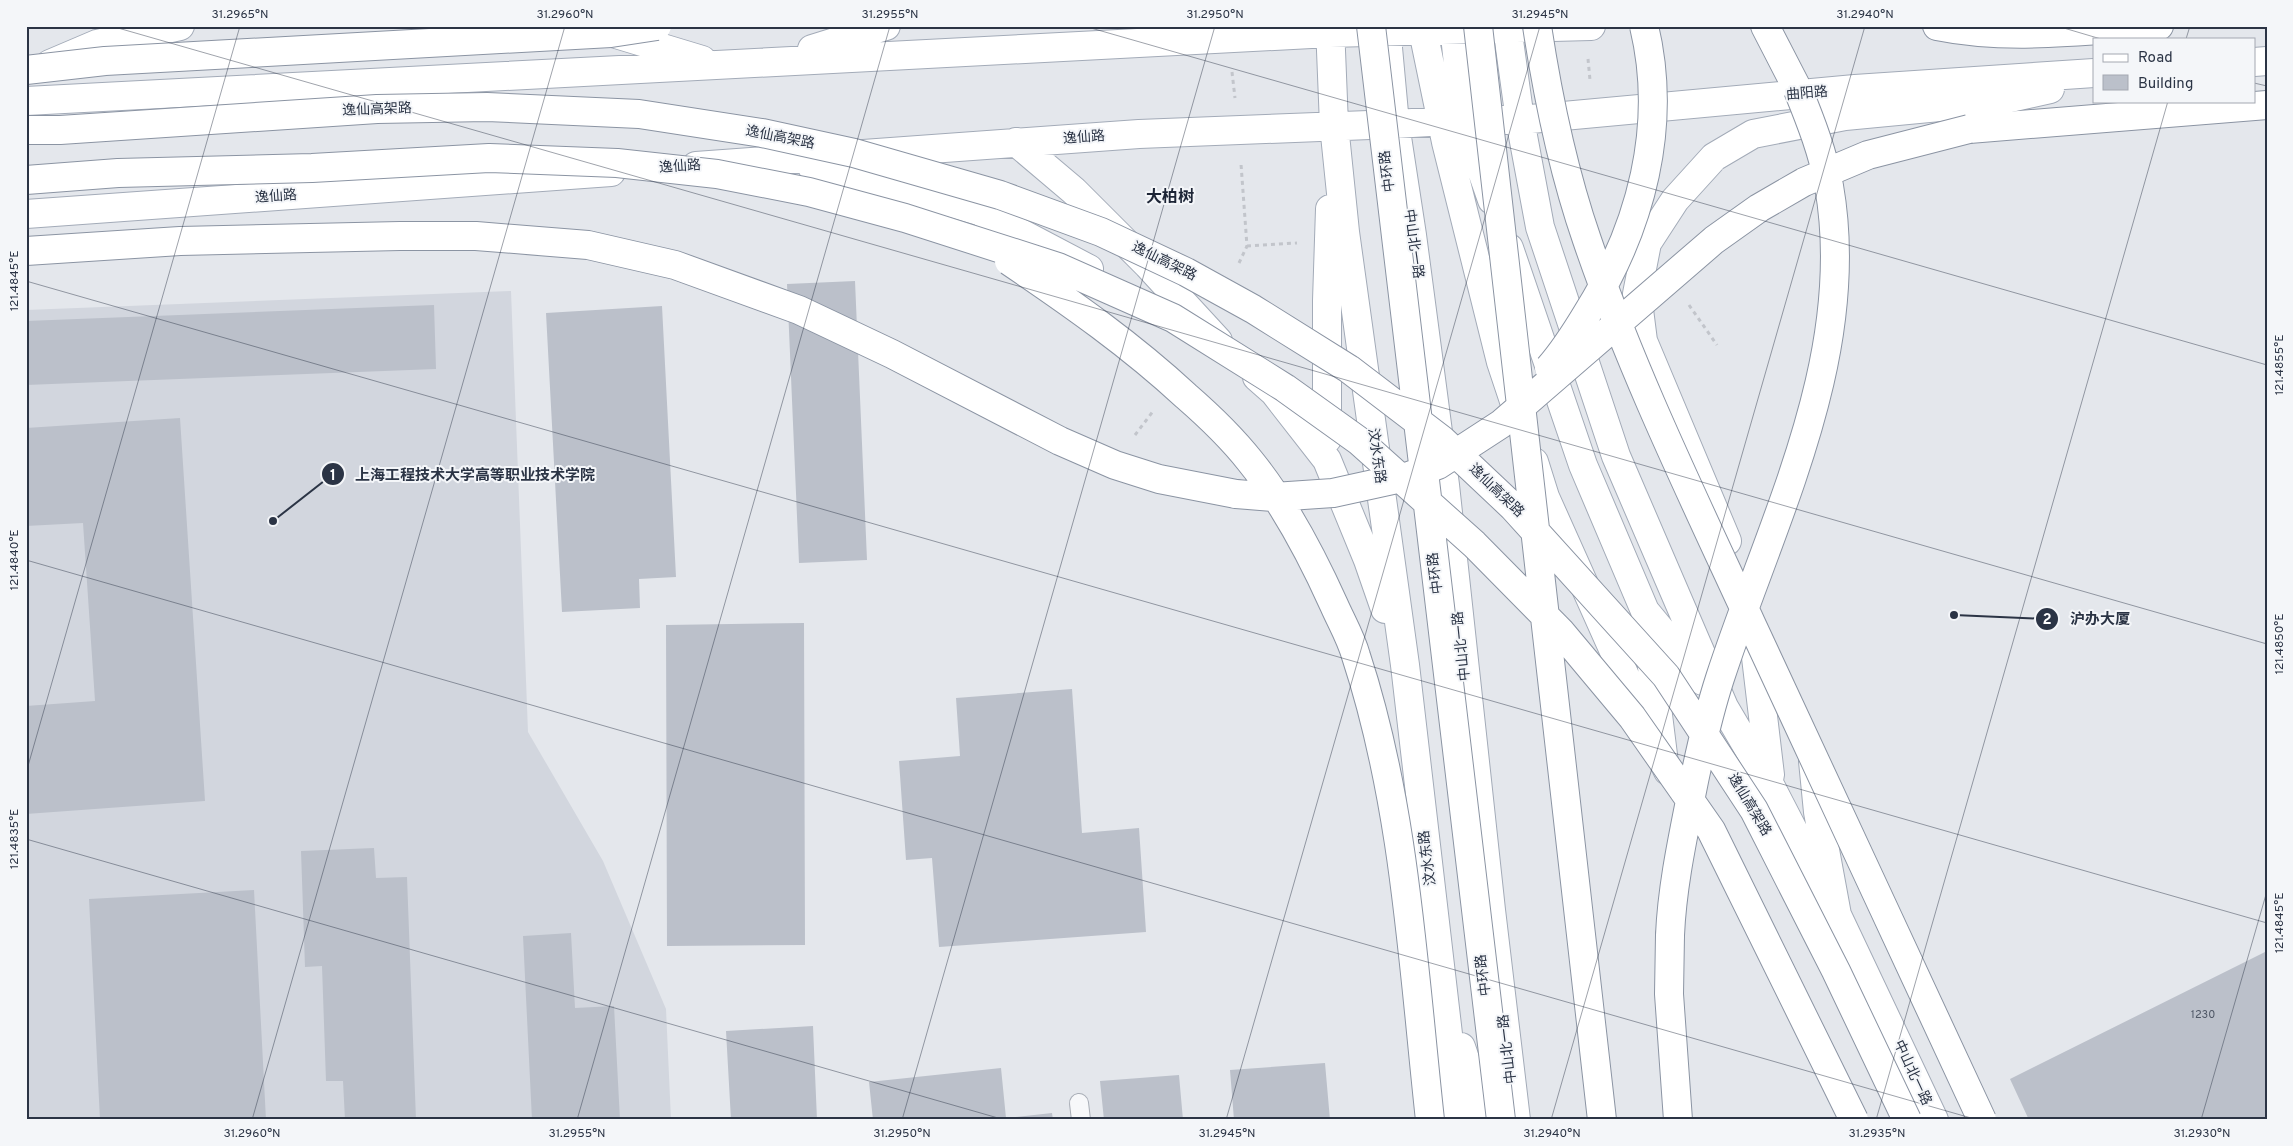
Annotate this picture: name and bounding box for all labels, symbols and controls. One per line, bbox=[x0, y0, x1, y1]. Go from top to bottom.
text: 31.2965°N bbox=[212, 7, 268, 23]
text: 31.2960°N bbox=[536, 7, 594, 23]
text: 31.2955°N bbox=[861, 7, 919, 23]
text: 31.2950°N bbox=[1186, 7, 1244, 23]
text: 31.2945°N bbox=[1511, 7, 1569, 23]
text: 31.2940°N bbox=[1836, 7, 1894, 23]
legend bbox=[2093, 38, 2256, 102]
text: Road bbox=[2138, 49, 2173, 68]
text: Building bbox=[2138, 75, 2193, 94]
street label: 曲阳路 bbox=[1785, 84, 1829, 104]
street label: 逸仙高架路 bbox=[342, 99, 412, 120]
street label: 逸仙高架路 bbox=[744, 122, 816, 153]
street label: 逸仙路 bbox=[1062, 127, 1106, 148]
street label: 中环路 bbox=[1377, 149, 1399, 193]
street label: 逸仙路 bbox=[658, 156, 702, 177]
street label: 逸仙路 bbox=[254, 186, 298, 207]
district label: 大柏树 bbox=[1146, 187, 1194, 208]
street label: 中山北一路 bbox=[1400, 208, 1427, 280]
street label: 逸仙高架路 bbox=[1129, 238, 1200, 285]
text: 121.4845°E bbox=[7, 251, 23, 311]
text: 121.4855°E bbox=[2272, 335, 2288, 395]
street label: 汶水东路 bbox=[1364, 427, 1388, 485]
callout: 上海工程技术大学高等职业技术学院 bbox=[320, 459, 605, 489]
street label: 逸仙高架路 bbox=[1465, 460, 1528, 521]
text: 上海工程技术大学高等职业技术学院 bbox=[355, 466, 595, 486]
text: 1 bbox=[330, 467, 336, 486]
text: 121.4840°E bbox=[7, 530, 23, 590]
street label: 中环路 bbox=[1425, 551, 1447, 595]
callout: 沪办大厦 bbox=[2035, 604, 2140, 634]
street label: 中山北一路 bbox=[1449, 610, 1474, 682]
text: 2 bbox=[2042, 611, 2052, 630]
text: 沪办大厦 bbox=[2070, 611, 2130, 630]
text: 121.4850°E bbox=[2272, 614, 2288, 674]
street label: 逸仙高架路 bbox=[1724, 770, 1775, 839]
text: 121.4835°E bbox=[7, 809, 23, 869]
street label: 汶水东路 bbox=[1416, 829, 1440, 887]
text: 121.4845°E bbox=[2272, 893, 2288, 953]
street label: 中环路 bbox=[1473, 953, 1495, 997]
house number: 1230 bbox=[2191, 1008, 2215, 1022]
street label: 中山北一路 bbox=[1494, 1013, 1521, 1085]
street label: 中山北一路 bbox=[1890, 1037, 1935, 1108]
text: 31.2960°N bbox=[223, 1126, 281, 1142]
text: 31.2955°N bbox=[548, 1126, 606, 1142]
text: 31.2950°N bbox=[873, 1126, 931, 1142]
text: 31.2945°N bbox=[1198, 1126, 1256, 1142]
text: 31.2940°N bbox=[1523, 1126, 1581, 1142]
text: 31.2935°N bbox=[1849, 1126, 1905, 1142]
text: 31.2930°N bbox=[2173, 1126, 2231, 1142]

